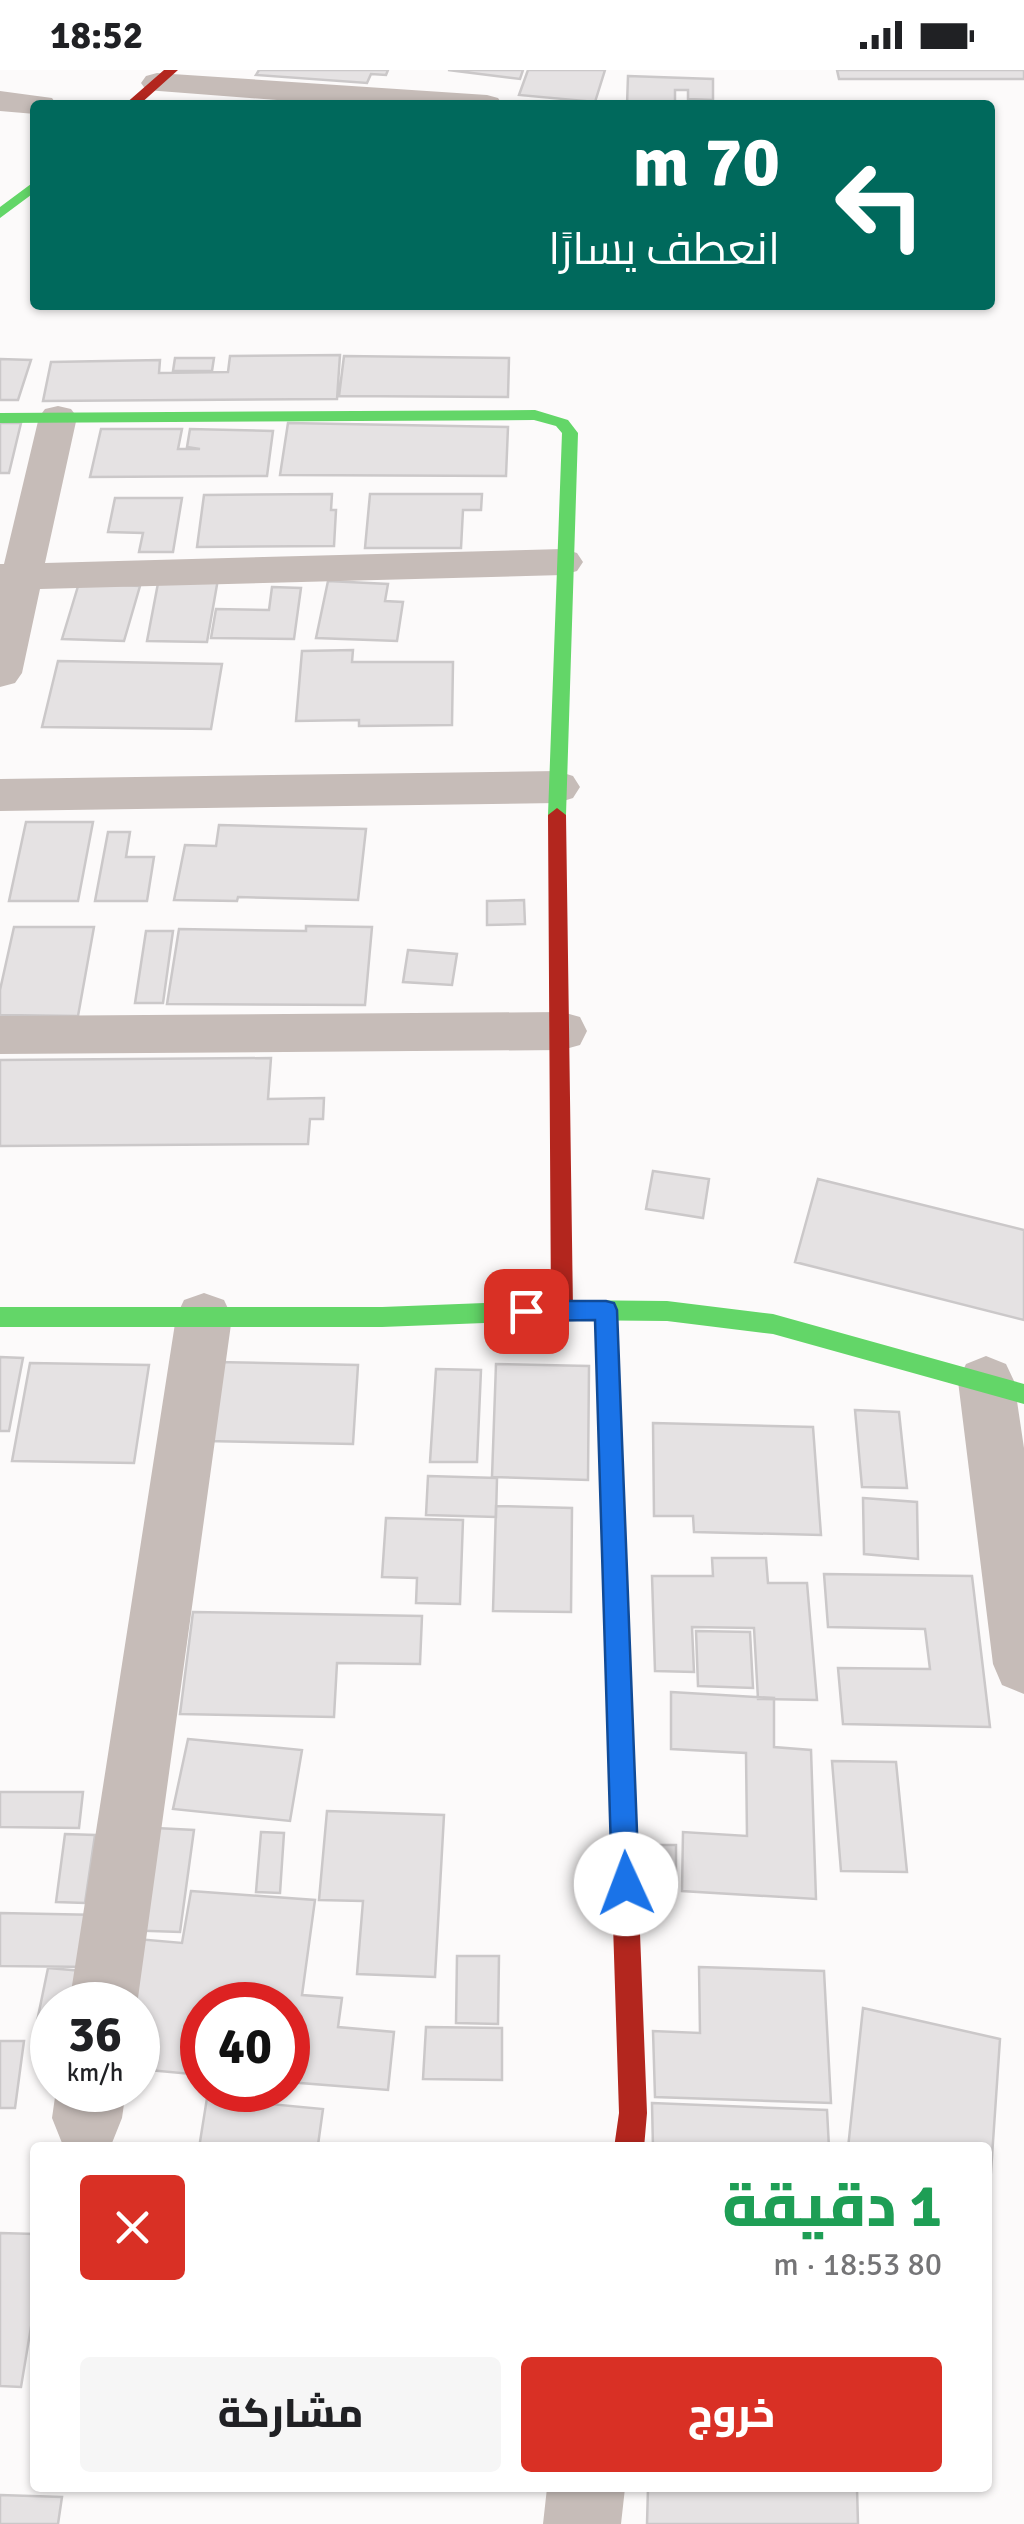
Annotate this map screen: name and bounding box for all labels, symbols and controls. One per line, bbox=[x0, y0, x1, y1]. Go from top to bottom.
text: 18:52 bbox=[50, 12, 143, 59]
text: 70 m bbox=[632, 119, 780, 205]
icon: left bbox=[815, 140, 945, 270]
text: انعطف يسارًا bbox=[548, 222, 780, 277]
pin bbox=[484, 1269, 569, 1354]
icon: arrive bbox=[499, 1284, 554, 1339]
position arrow bbox=[574, 1832, 678, 1936]
speed limit sign: 40 bbox=[180, 1982, 310, 2112]
text: 36 bbox=[68, 2004, 122, 2066]
text: km/h bbox=[67, 2057, 123, 2088]
text: 1 دقيقة bbox=[722, 2170, 942, 2244]
button: close bbox=[80, 2175, 185, 2280]
text: 80 m · 18:53 bbox=[773, 2245, 942, 2284]
button: مشاركة bbox=[80, 2357, 501, 2472]
button: خروج bbox=[521, 2357, 942, 2472]

